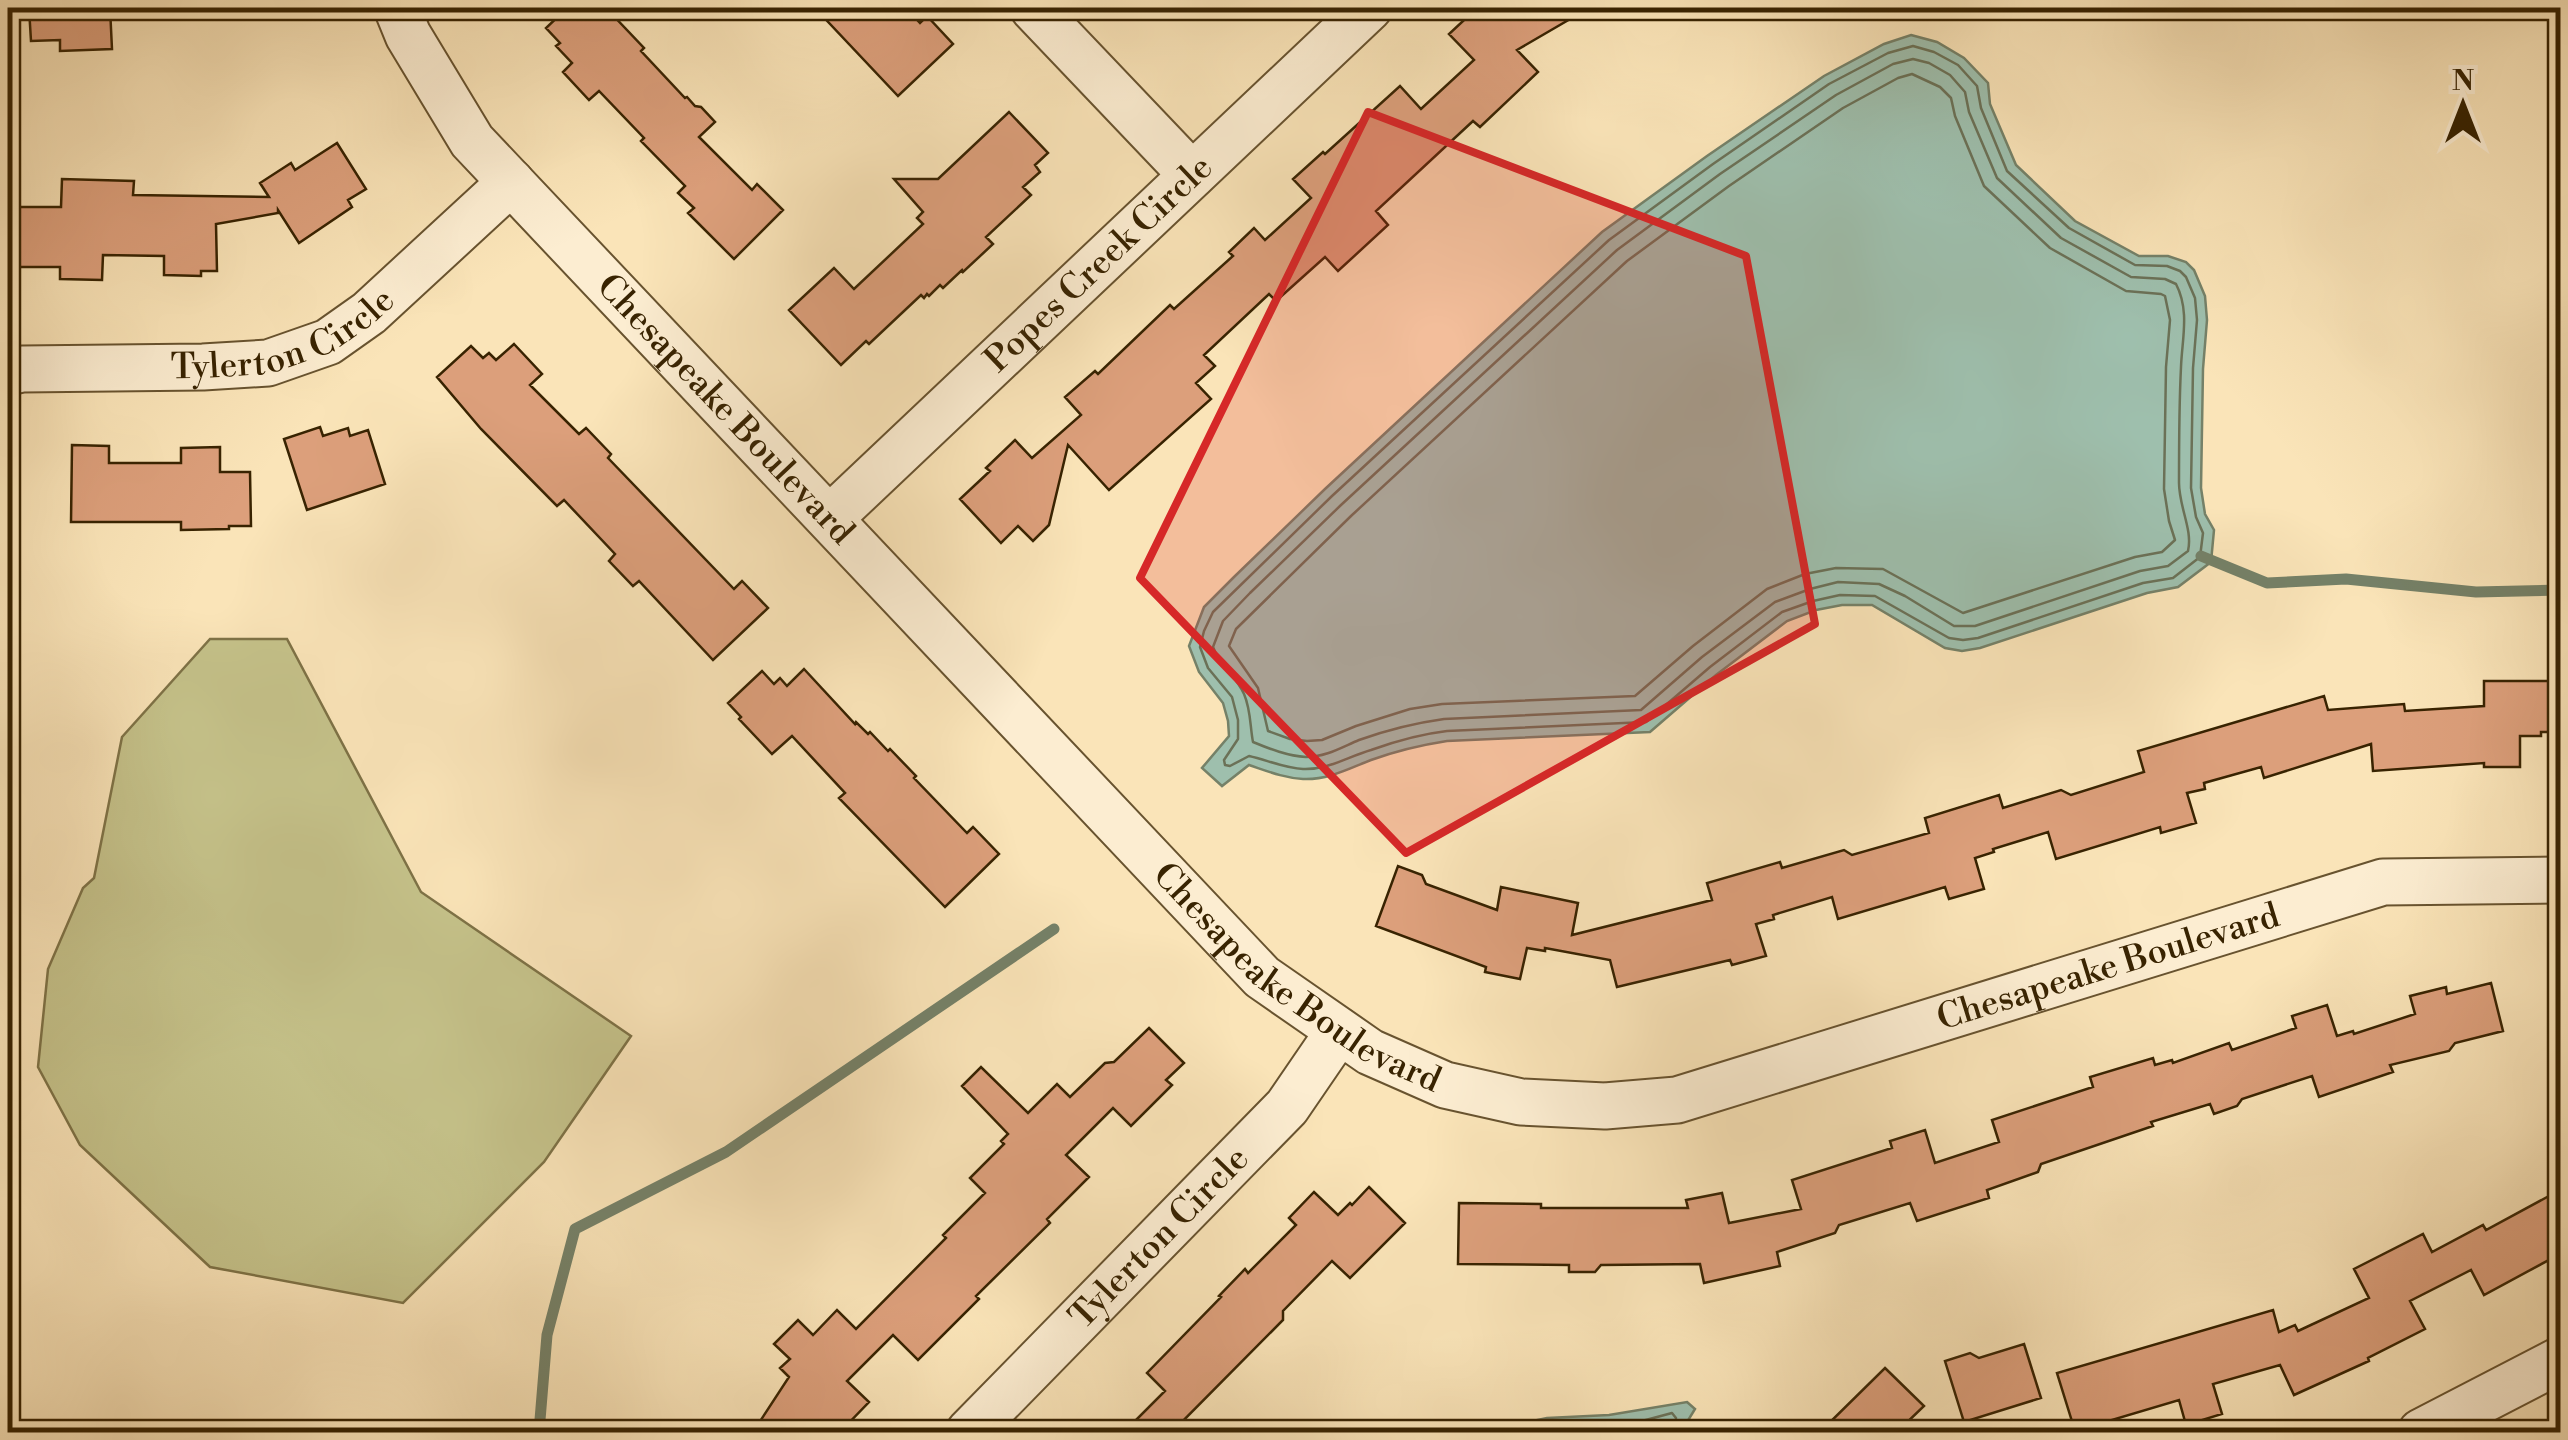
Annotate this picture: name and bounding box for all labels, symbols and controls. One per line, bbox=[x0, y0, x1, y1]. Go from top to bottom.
north arrow bbox=[2413, 55, 2513, 155]
text: N bbox=[2452, 64, 2474, 99]
street label: Popes Creek Circle bbox=[976, 146, 1222, 381]
street label: Chesapeake Boulevard bbox=[588, 265, 863, 553]
street label: Tylerton Circle bbox=[170, 279, 403, 389]
street label: Chesapeake Boulevard bbox=[1144, 854, 1448, 1102]
street label: Chesapeake Boulevard bbox=[1932, 894, 2285, 1040]
street label: Tylerton Circle bbox=[1061, 1137, 1258, 1338]

